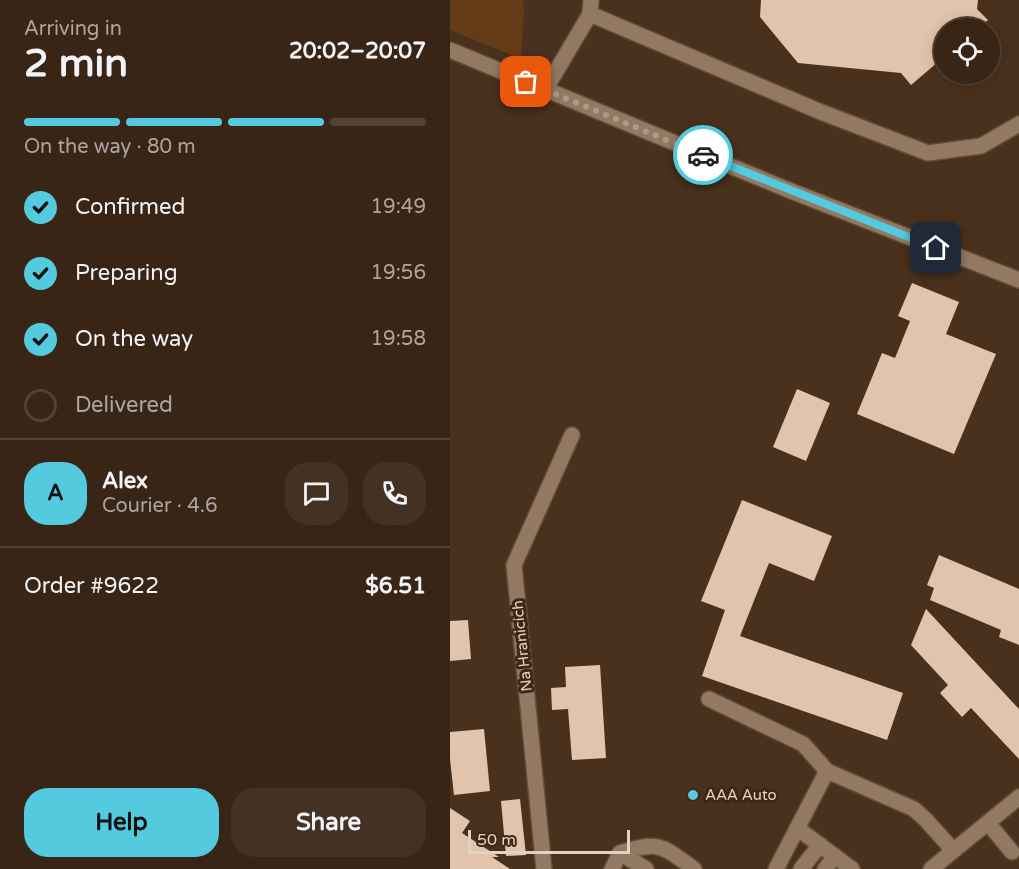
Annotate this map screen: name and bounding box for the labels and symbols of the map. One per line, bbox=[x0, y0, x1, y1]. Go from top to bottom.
pin bbox=[500, 56, 551, 107]
courier bbox=[673, 125, 733, 185]
pin bbox=[910, 222, 961, 273]
street label: Na Hranicích bbox=[508, 600, 536, 692]
place label: AAA Auto bbox=[705, 786, 777, 804]
marker: AAA Auto bbox=[686, 788, 700, 802]
scale bar bbox=[468, 827, 630, 854]

